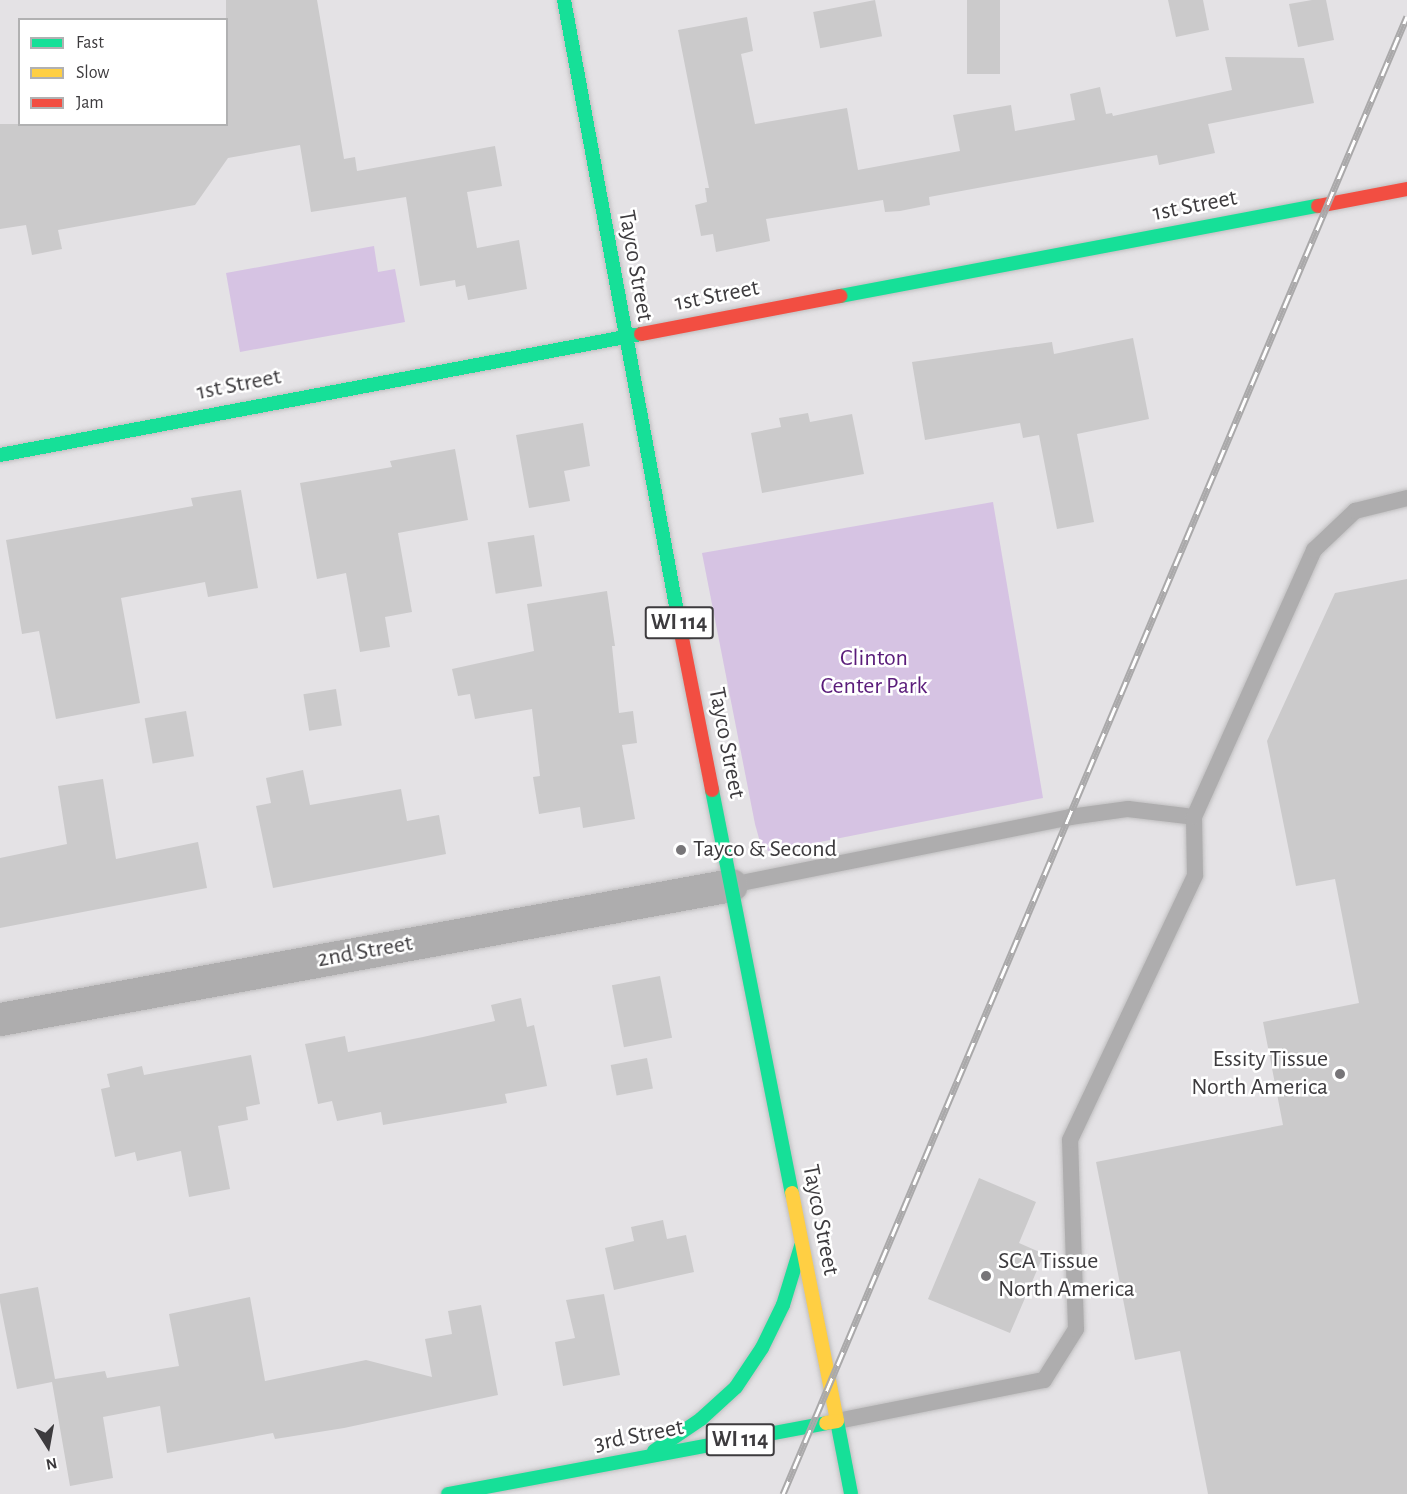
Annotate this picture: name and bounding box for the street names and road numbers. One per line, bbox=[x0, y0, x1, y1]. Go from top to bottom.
street label: 1st Street bbox=[1150, 184, 1240, 228]
street label: Tayco Street bbox=[611, 208, 659, 324]
street label: 1st Street bbox=[672, 274, 762, 318]
street label: 1st Street bbox=[194, 363, 284, 407]
road number: WI 114 bbox=[644, 604, 714, 642]
street label: Tayco Street bbox=[701, 685, 751, 801]
street label: 2nd Street bbox=[315, 929, 415, 975]
street label: Tayco Street bbox=[795, 1162, 845, 1278]
street label: 3rd Street bbox=[592, 1413, 686, 1459]
road number: WI 114 bbox=[706, 1421, 774, 1459]

